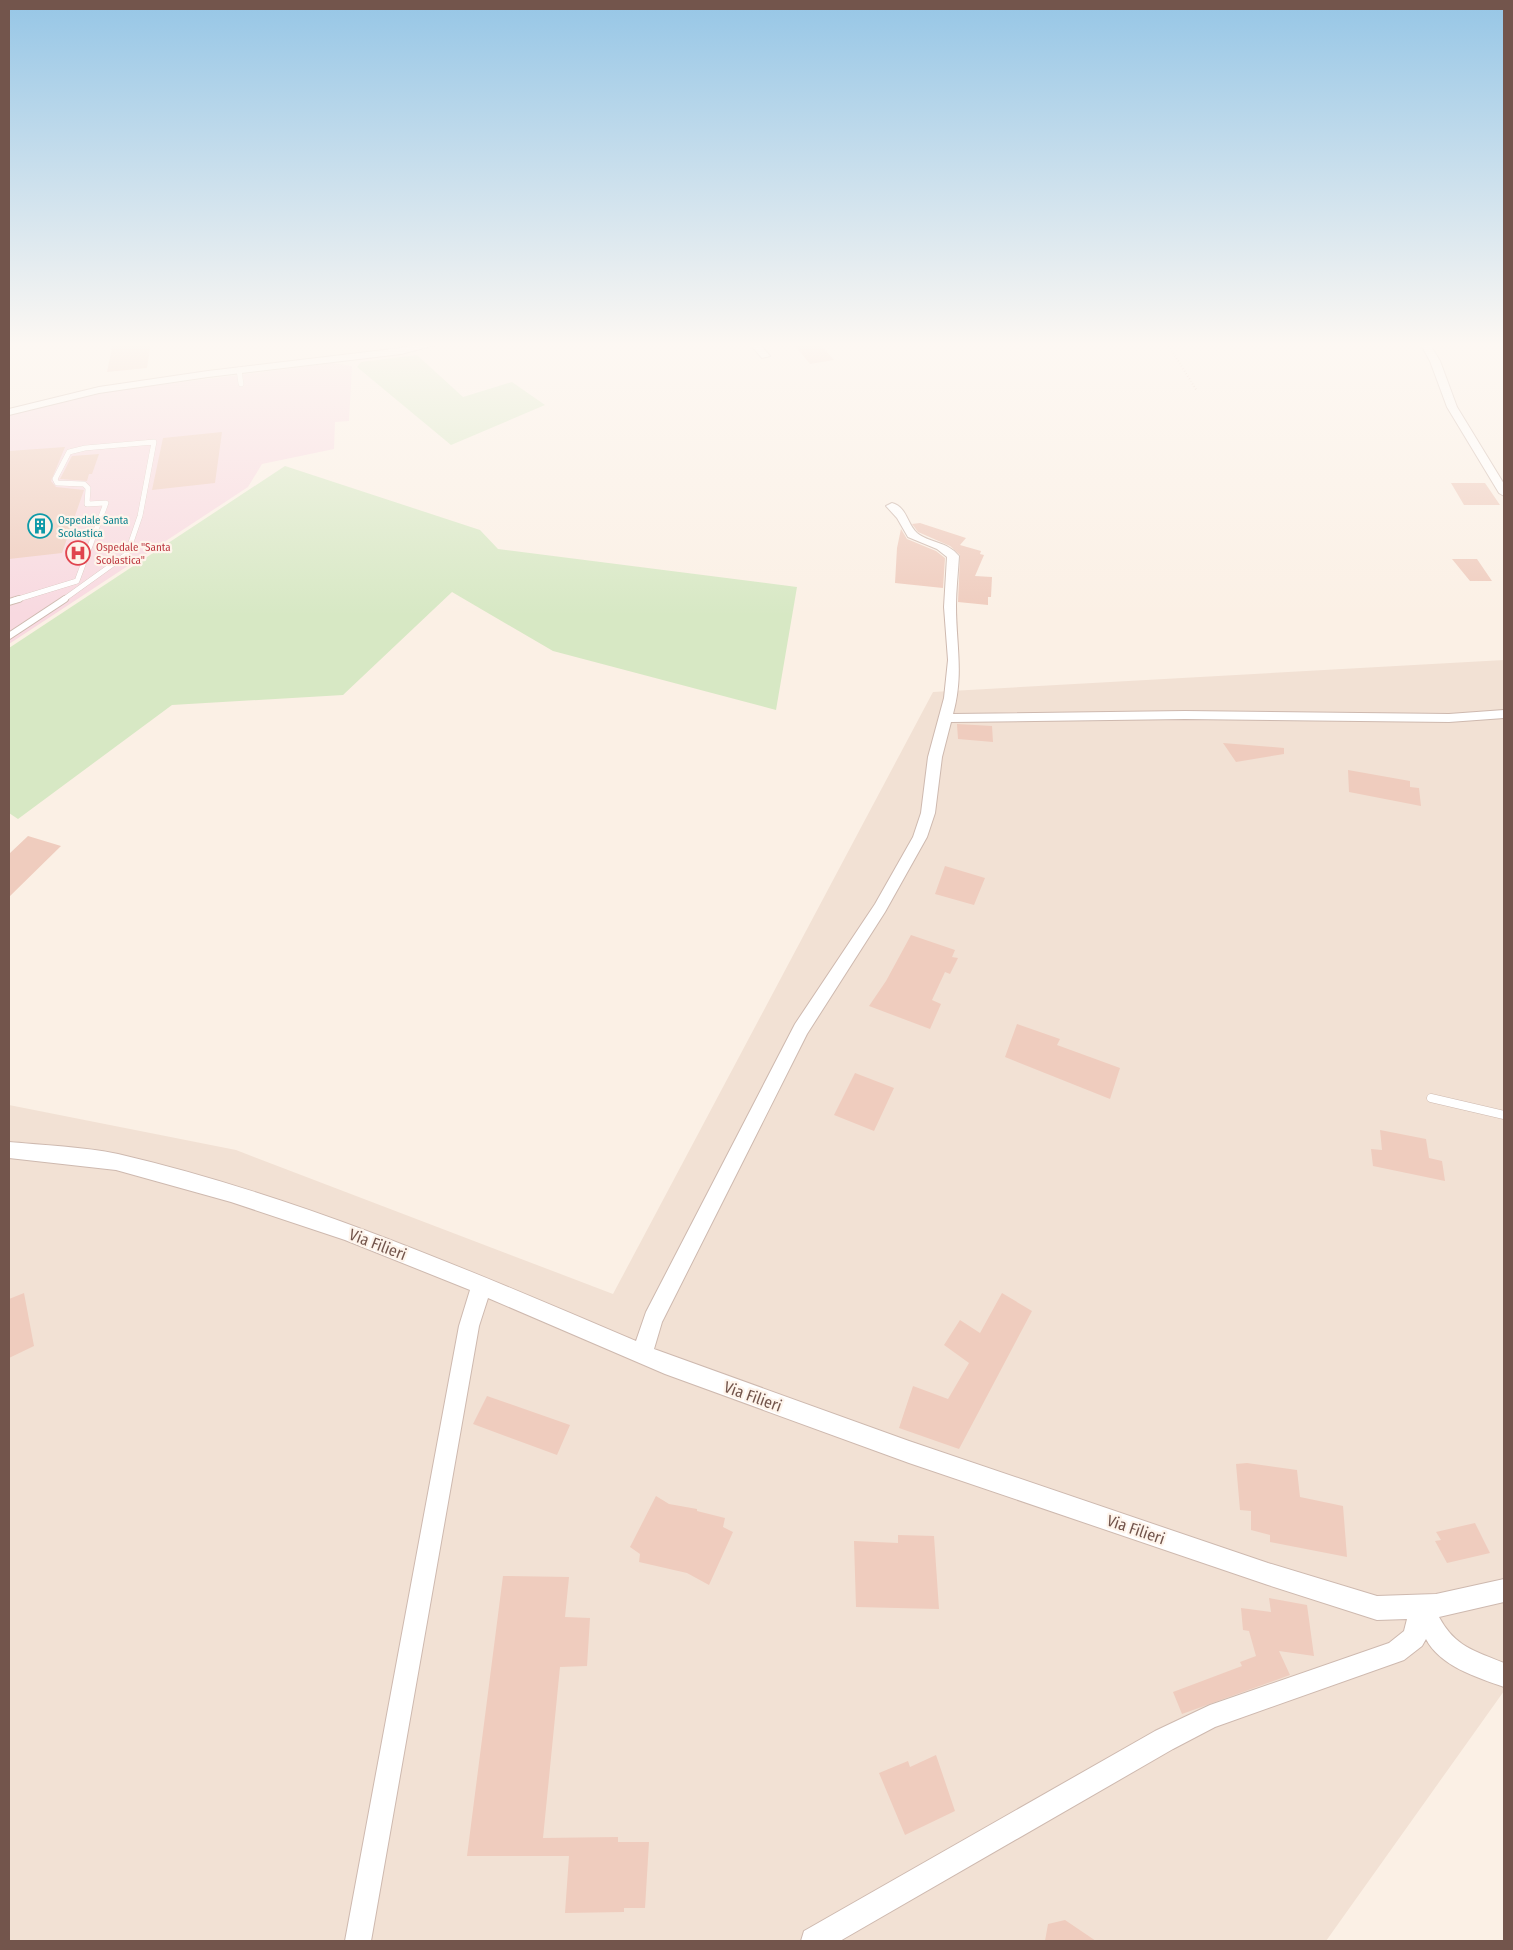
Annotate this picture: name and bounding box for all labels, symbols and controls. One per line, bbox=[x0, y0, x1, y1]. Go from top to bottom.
building icon: Ospedale Santa Scolastica bbox=[27, 513, 53, 539]
place label: Ospedale Santa Scolastica bbox=[58, 514, 129, 540]
hospital icon: Ospedale "Santa Scolastica" bbox=[65, 540, 91, 566]
place label: Ospedale "Santa Scolastica" bbox=[96, 541, 171, 567]
street label: Via Filieri bbox=[346, 1225, 409, 1264]
street label: Via Filieri bbox=[721, 1377, 784, 1416]
street label: Via Filieri bbox=[1104, 1511, 1167, 1548]

